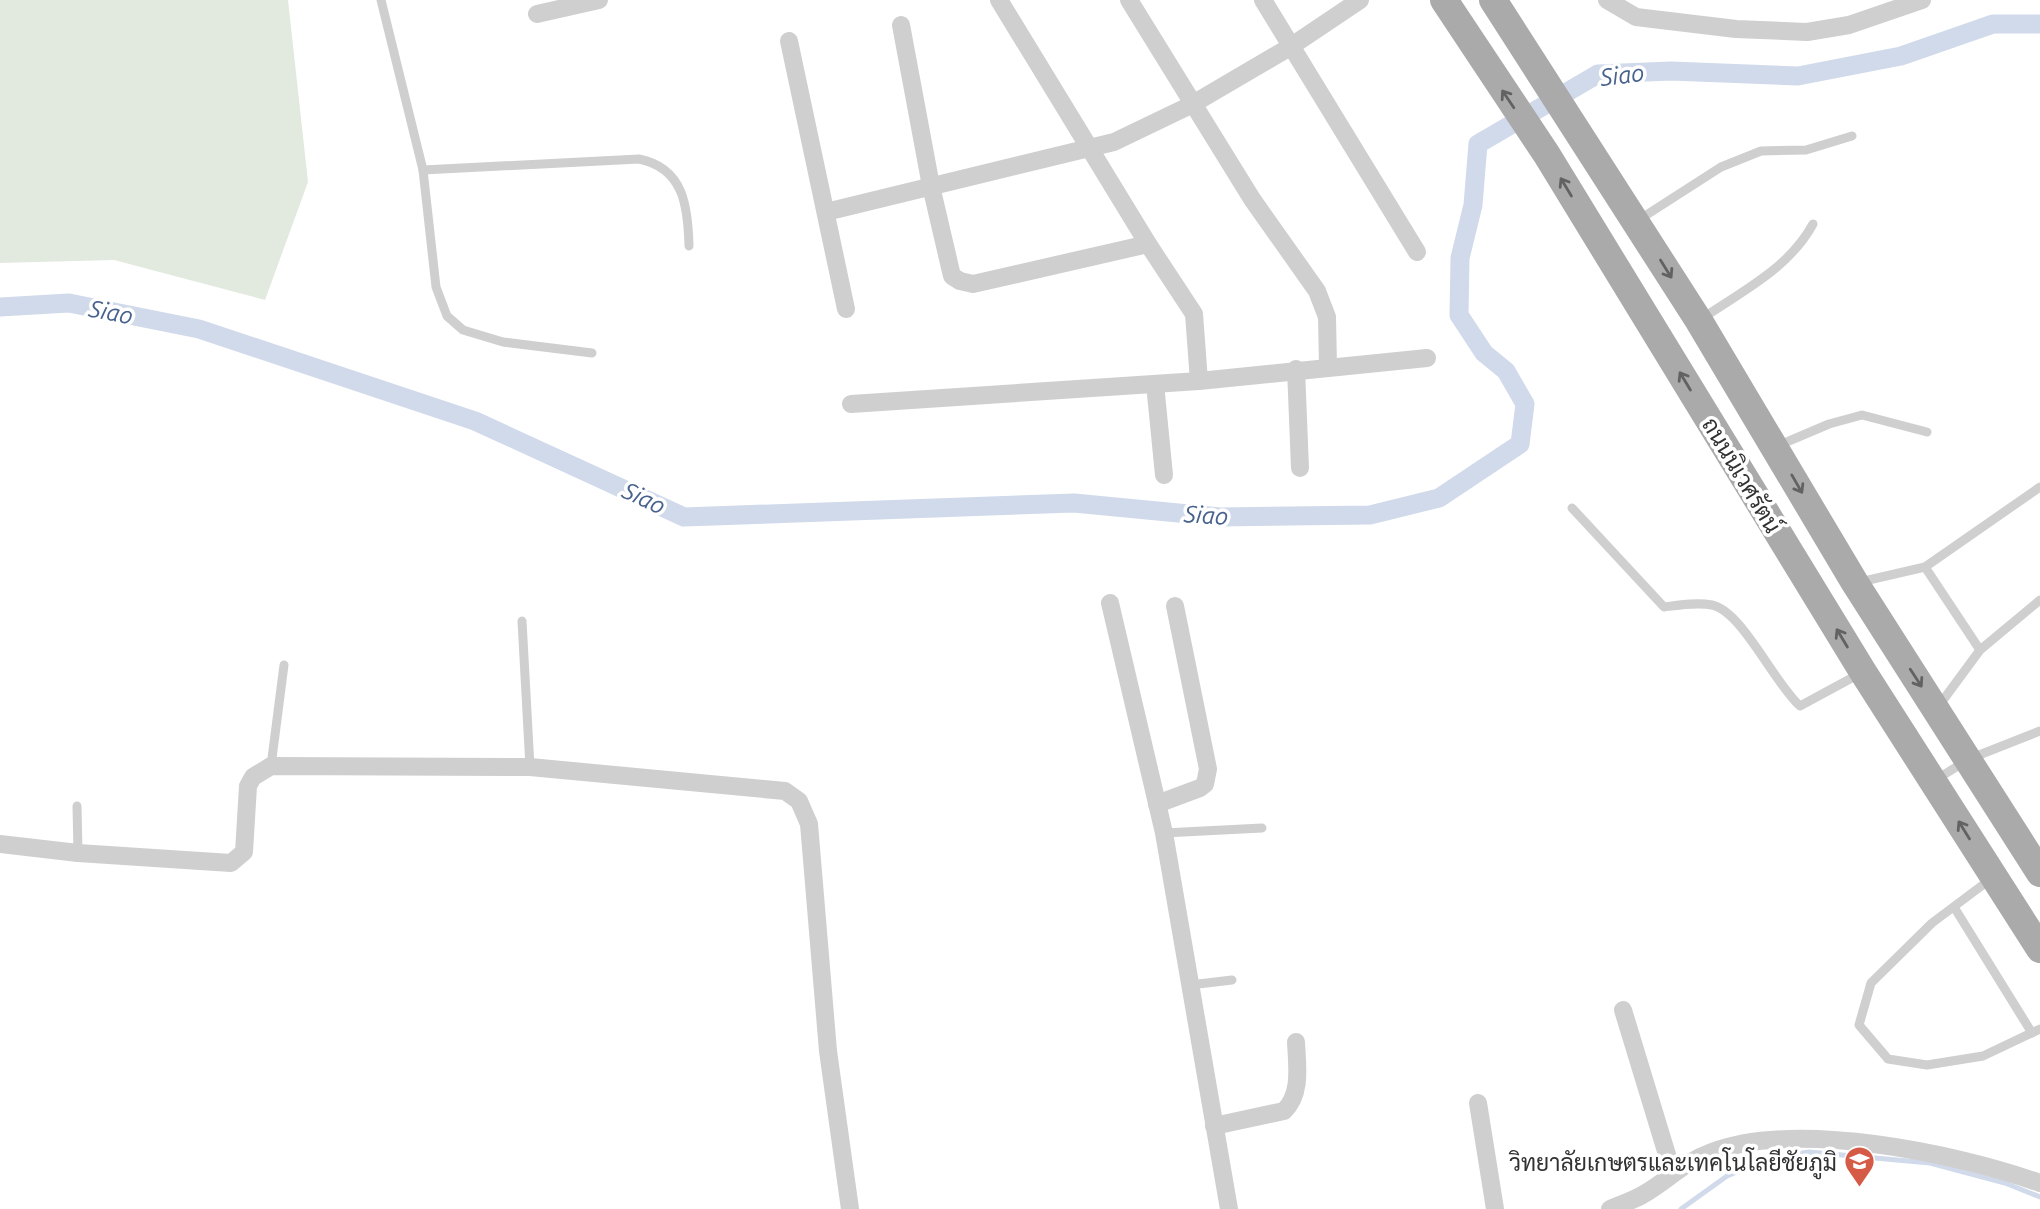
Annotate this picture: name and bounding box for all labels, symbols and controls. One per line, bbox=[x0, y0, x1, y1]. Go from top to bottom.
water label: Siao bbox=[1597, 59, 1646, 91]
one-way arrow bbox=[1501, 89, 1515, 109]
one-way arrow bbox=[1559, 177, 1573, 197]
one-way arrow bbox=[1658, 259, 1673, 278]
water label: Siao bbox=[86, 294, 135, 329]
one-way arrow bbox=[1677, 371, 1691, 391]
street label: ถนนนิเวศรัตน์ bbox=[1698, 411, 1789, 537]
one-way arrow bbox=[1791, 473, 1804, 494]
water label: Siao bbox=[617, 476, 670, 520]
water label: Siao bbox=[1182, 500, 1229, 530]
one-way arrow bbox=[1834, 628, 1848, 648]
one-way arrow bbox=[1908, 668, 1923, 687]
one-way arrow bbox=[1956, 820, 1970, 840]
school or university icon: วิทยาลัยเกษตรและเทคโนโลยีชัยภูมิ bbox=[1843, 1145, 1877, 1189]
place label: วิทยาลัยเกษตรและเทคโนโลยีชัยภูมิ bbox=[1508, 1147, 1837, 1180]

